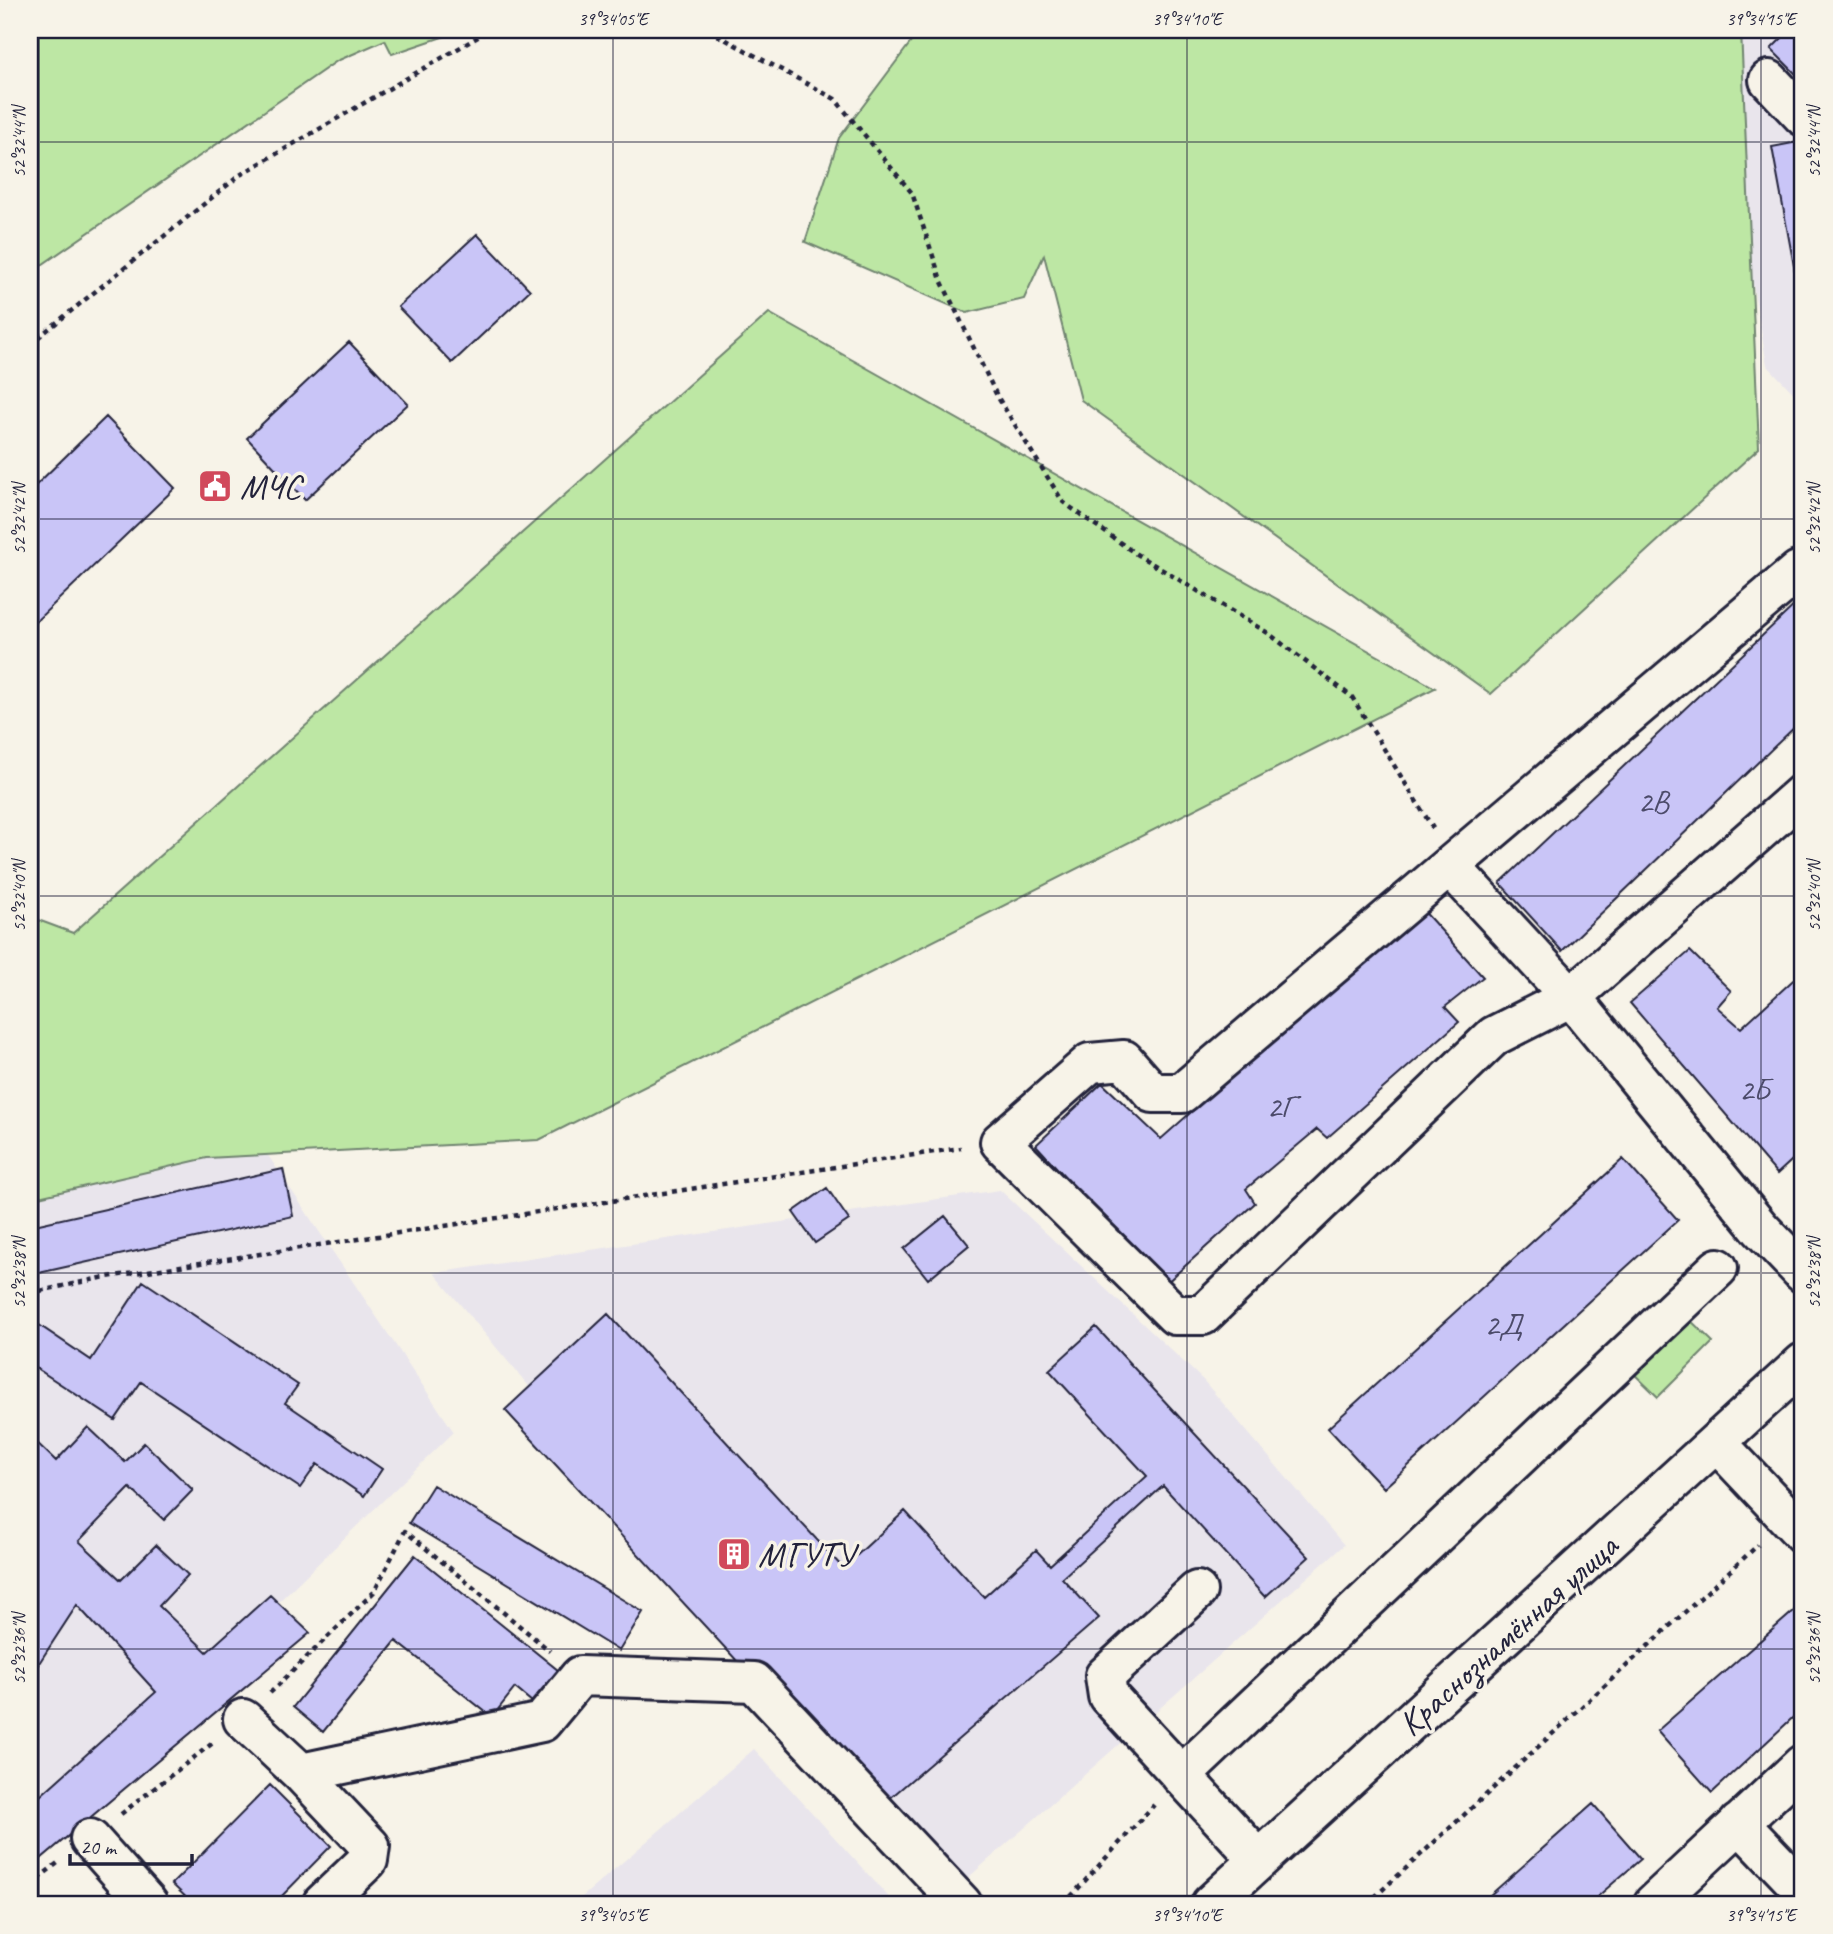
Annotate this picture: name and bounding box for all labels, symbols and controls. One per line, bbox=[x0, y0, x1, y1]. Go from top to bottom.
text: 39°34'05"E bbox=[578, 8, 650, 30]
text: 39°34'10"E bbox=[1152, 8, 1224, 30]
text: 39°34'15"E bbox=[1726, 8, 1798, 30]
text: 52°32'44"N bbox=[8, 103, 30, 177]
text: 52°32'44"N bbox=[1803, 103, 1825, 177]
place label: МЧС bbox=[240, 464, 305, 509]
public building icon: МЧС bbox=[196, 467, 234, 505]
text: 52°32'42"N bbox=[8, 480, 30, 554]
text: 52°32'42"N bbox=[1803, 480, 1825, 554]
house number: 2В bbox=[1638, 781, 1671, 822]
text: 52°32'40"N bbox=[8, 857, 30, 931]
text: 52°32'40"N bbox=[1803, 857, 1825, 931]
house number: 2Б bbox=[1739, 1069, 1774, 1110]
house number: 2Г bbox=[1266, 1086, 1302, 1127]
text: 52°32'38"N bbox=[8, 1234, 30, 1308]
text: 52°32'38"N bbox=[1803, 1234, 1825, 1308]
house number: 2Д bbox=[1484, 1304, 1525, 1345]
street label: Краснознамённая улица bbox=[1389, 1523, 1629, 1746]
place label: МГУТУ bbox=[758, 1532, 860, 1577]
building icon: МГУТУ bbox=[715, 1535, 753, 1573]
text: 52°32'36"N bbox=[8, 1610, 30, 1684]
text: 52°32'36"N bbox=[1803, 1610, 1825, 1684]
scale bar bbox=[70, 1822, 192, 1866]
text: 20 m bbox=[80, 1834, 118, 1860]
text: 39°34'05"E bbox=[578, 1904, 650, 1926]
text: 39°34'10"E bbox=[1152, 1904, 1224, 1926]
text: 39°34'15"E bbox=[1726, 1904, 1798, 1926]

